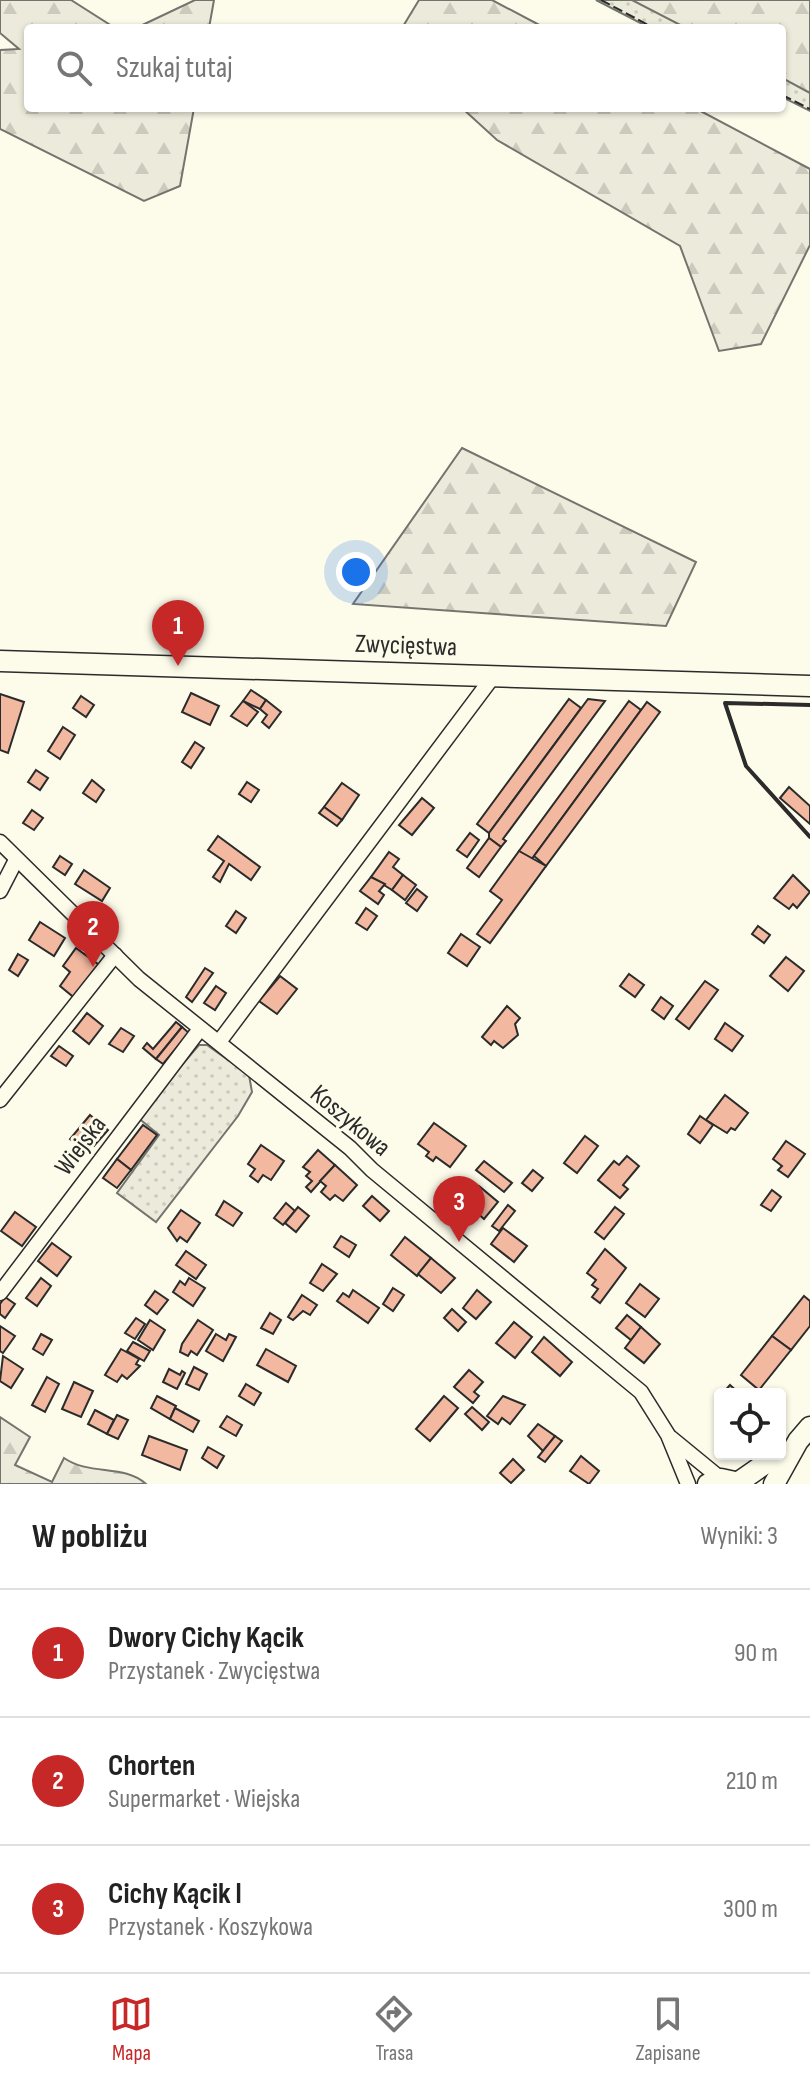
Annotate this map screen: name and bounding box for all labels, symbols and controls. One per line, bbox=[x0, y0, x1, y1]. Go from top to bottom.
search box bbox=[24, 24, 786, 112]
icon: search bbox=[52, 46, 96, 90]
text: Szukaj tutaj bbox=[116, 50, 233, 86]
your location bbox=[336, 552, 376, 592]
pin: 1 bbox=[152, 600, 204, 666]
street label: Zwycięstwa bbox=[354, 629, 458, 663]
pin: 2 bbox=[67, 901, 119, 967]
street label: Koszykowa bbox=[304, 1079, 396, 1163]
street label: Wiejska bbox=[49, 1110, 113, 1182]
pin: 3 bbox=[433, 1176, 485, 1242]
map controls bbox=[714, 1388, 786, 1460]
button: locate bbox=[714, 1388, 786, 1460]
text: W pobliżu bbox=[32, 1516, 148, 1557]
text: Wyniki: 3 bbox=[701, 1521, 778, 1552]
text: Dwory Cichy Kącik bbox=[108, 1620, 304, 1656]
text: 1 bbox=[53, 1638, 63, 1669]
text: 90 m bbox=[734, 1638, 778, 1669]
text: Przystanek · Zwycięstwa bbox=[108, 1656, 320, 1687]
text: Chorten bbox=[108, 1748, 195, 1784]
text: 2 bbox=[52, 1766, 64, 1797]
text: 210 m bbox=[726, 1766, 778, 1797]
text: Supermarket · Wiejska bbox=[108, 1784, 300, 1815]
text: Cichy Kącik I bbox=[108, 1876, 242, 1912]
text: 3 bbox=[52, 1894, 64, 1925]
text: 300 m bbox=[723, 1894, 778, 1925]
text: Przystanek · Koszykowa bbox=[108, 1912, 313, 1943]
tab: Mapa bbox=[109, 1992, 153, 2067]
tab: Trasa bbox=[372, 1992, 416, 2067]
tab: Zapisane bbox=[635, 1992, 701, 2067]

